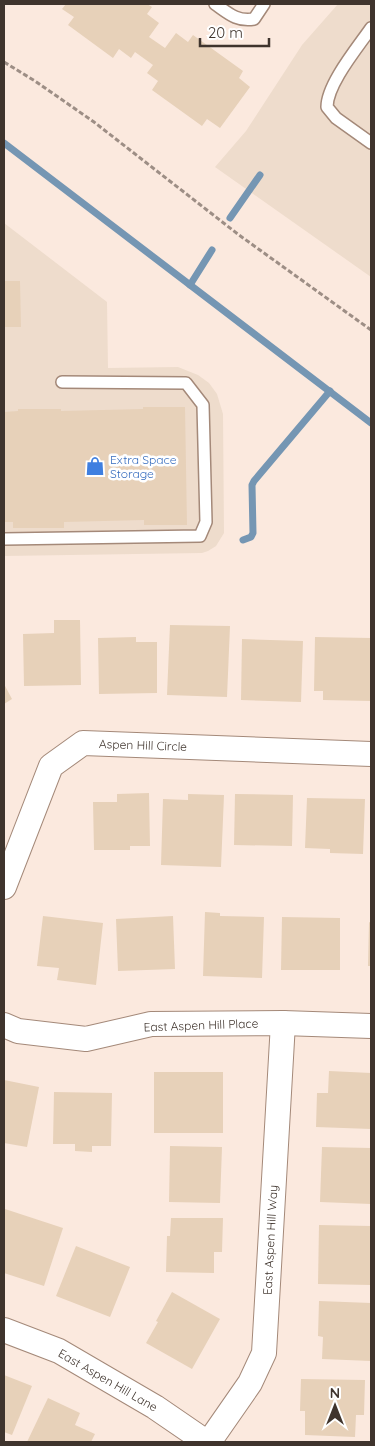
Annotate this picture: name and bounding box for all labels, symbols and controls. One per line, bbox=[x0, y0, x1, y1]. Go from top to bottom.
scale bar bbox=[200, 15, 269, 47]
text: 20 m bbox=[208, 23, 243, 42]
place label: Extra Space Storage bbox=[110, 452, 177, 481]
shop icon: Extra Space Storage bbox=[84, 455, 106, 477]
street label: Aspen Hill Circle bbox=[99, 736, 187, 754]
street label: East Aspen Hill Place bbox=[143, 1015, 259, 1035]
street label: East Aspen Hill Way bbox=[260, 1185, 280, 1295]
street label: East Aspen Hill Lane bbox=[56, 1345, 160, 1415]
north arrow bbox=[310, 1381, 360, 1431]
text: N bbox=[330, 1384, 340, 1402]

